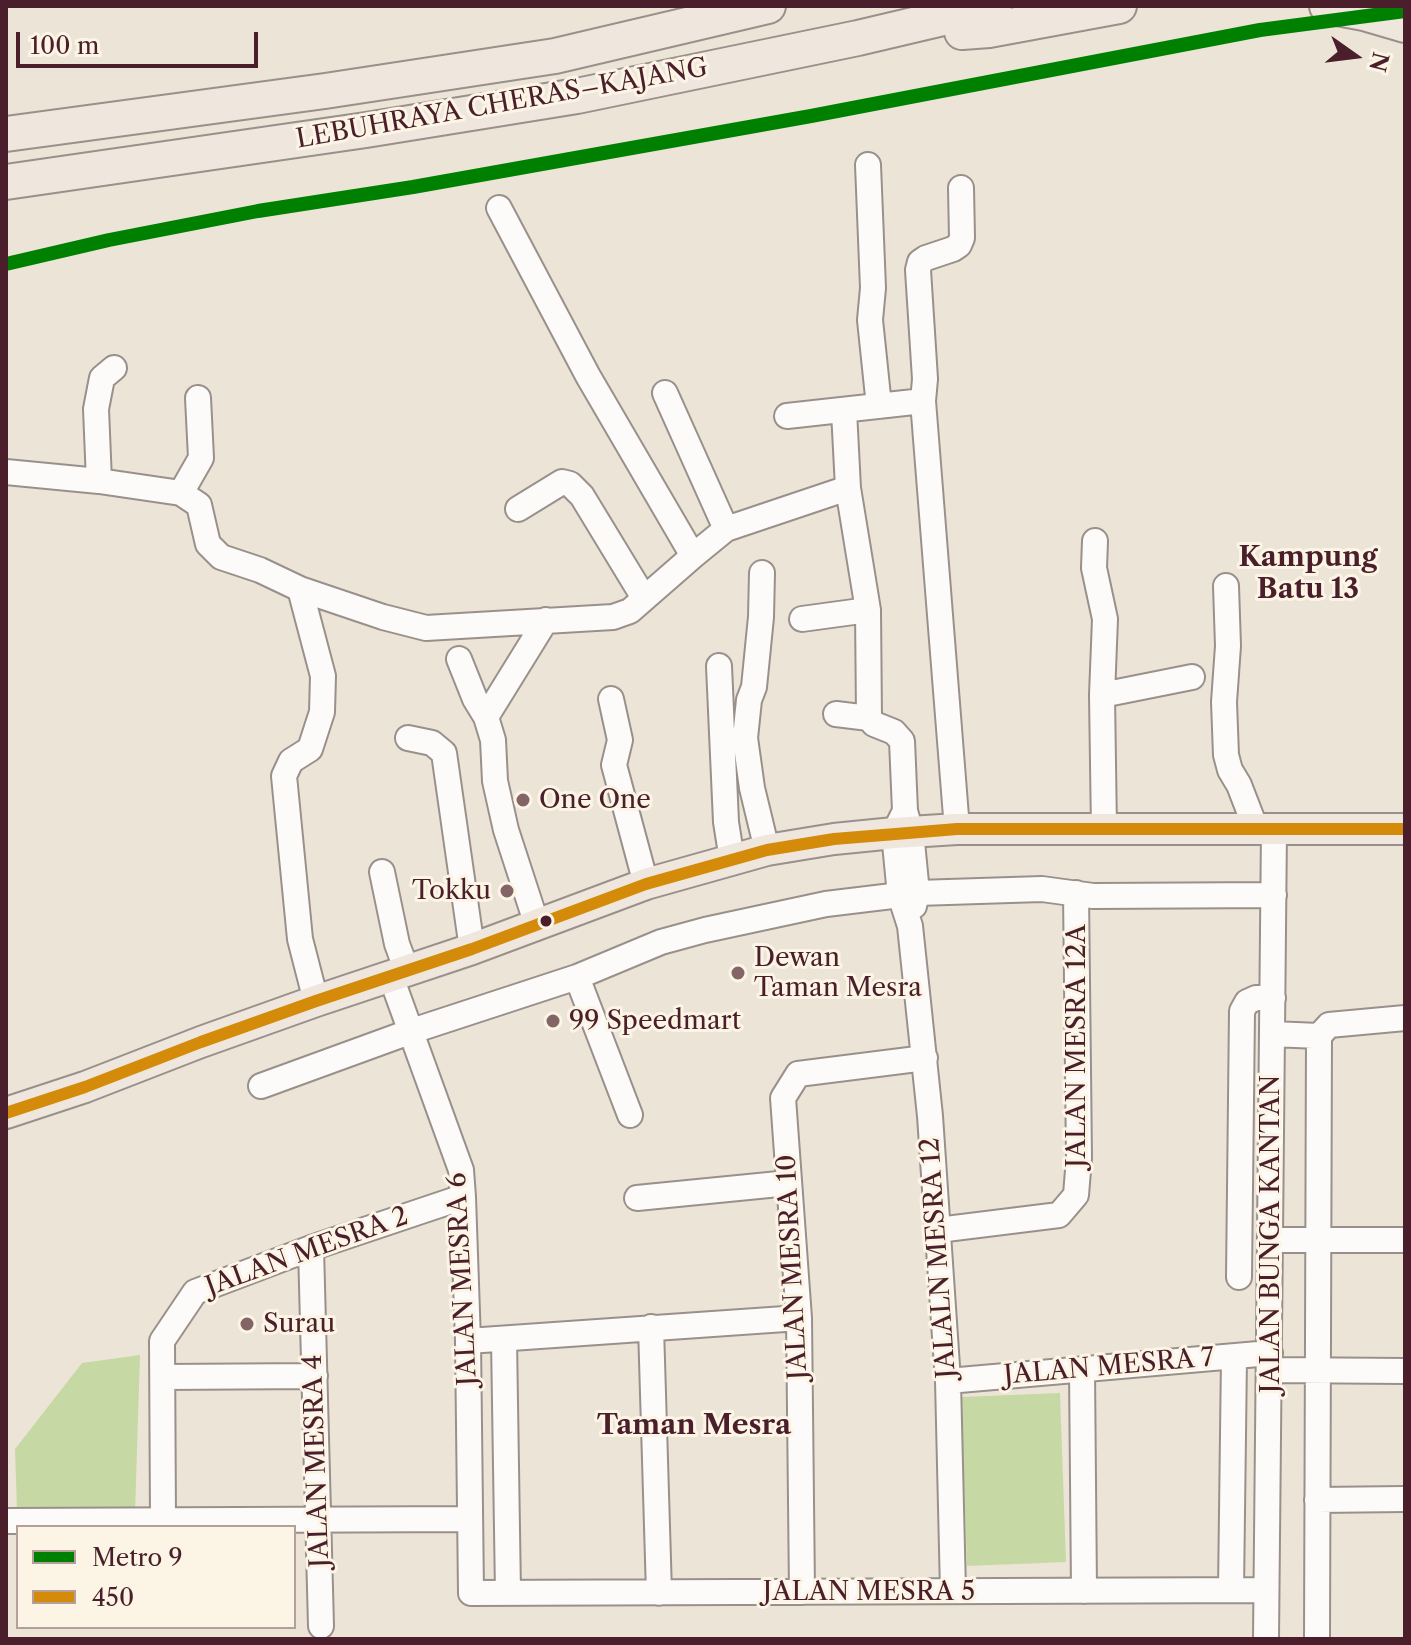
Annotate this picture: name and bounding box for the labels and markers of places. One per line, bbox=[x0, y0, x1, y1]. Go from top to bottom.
place label: One One bbox=[539, 784, 651, 816]
marker: One One bbox=[514, 791, 532, 809]
place label: Tokku bbox=[412, 875, 491, 907]
marker: Tokku bbox=[498, 882, 516, 900]
unlabelled marker bbox=[538, 913, 554, 929]
place label: Dewan Taman Mesra bbox=[754, 942, 922, 1004]
marker: Dewan Taman Mesra bbox=[729, 964, 747, 982]
place label: 99 Speedmart bbox=[569, 1005, 741, 1037]
marker: 99 Speedmart bbox=[544, 1012, 562, 1030]
place label: Surau bbox=[263, 1308, 335, 1340]
marker: Surau bbox=[238, 1315, 256, 1333]

